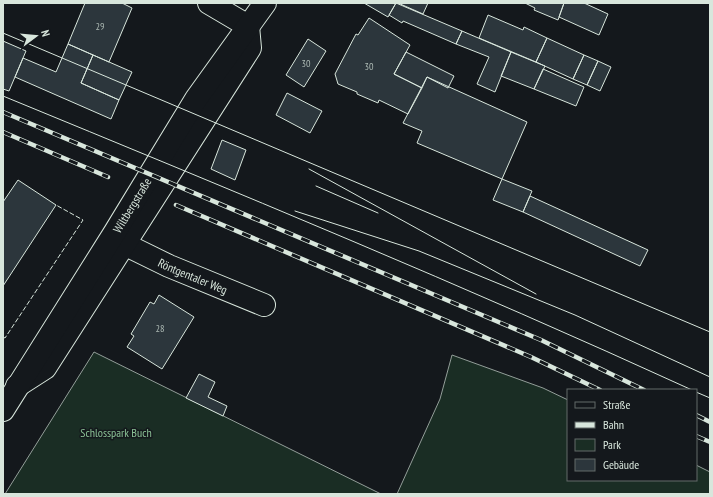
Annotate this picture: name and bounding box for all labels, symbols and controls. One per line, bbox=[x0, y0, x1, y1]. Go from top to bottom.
north arrow bbox=[16, 16, 56, 56]
house number: 29 bbox=[96, 20, 105, 33]
text: N bbox=[38, 28, 53, 38]
house number: 30 bbox=[302, 57, 311, 70]
house number: 30 bbox=[365, 60, 374, 73]
street label: Wiltbergstraße bbox=[109, 175, 154, 235]
street label: Röntgentaler Weg bbox=[156, 254, 230, 297]
house number: 28 bbox=[156, 322, 165, 335]
legend bbox=[567, 389, 697, 481]
text: Straße bbox=[603, 397, 630, 412]
text: Bahn bbox=[603, 417, 624, 432]
park label: Schlosspark Buch bbox=[80, 425, 152, 440]
text: Park bbox=[603, 437, 621, 452]
text: Gebäude bbox=[603, 457, 639, 472]

